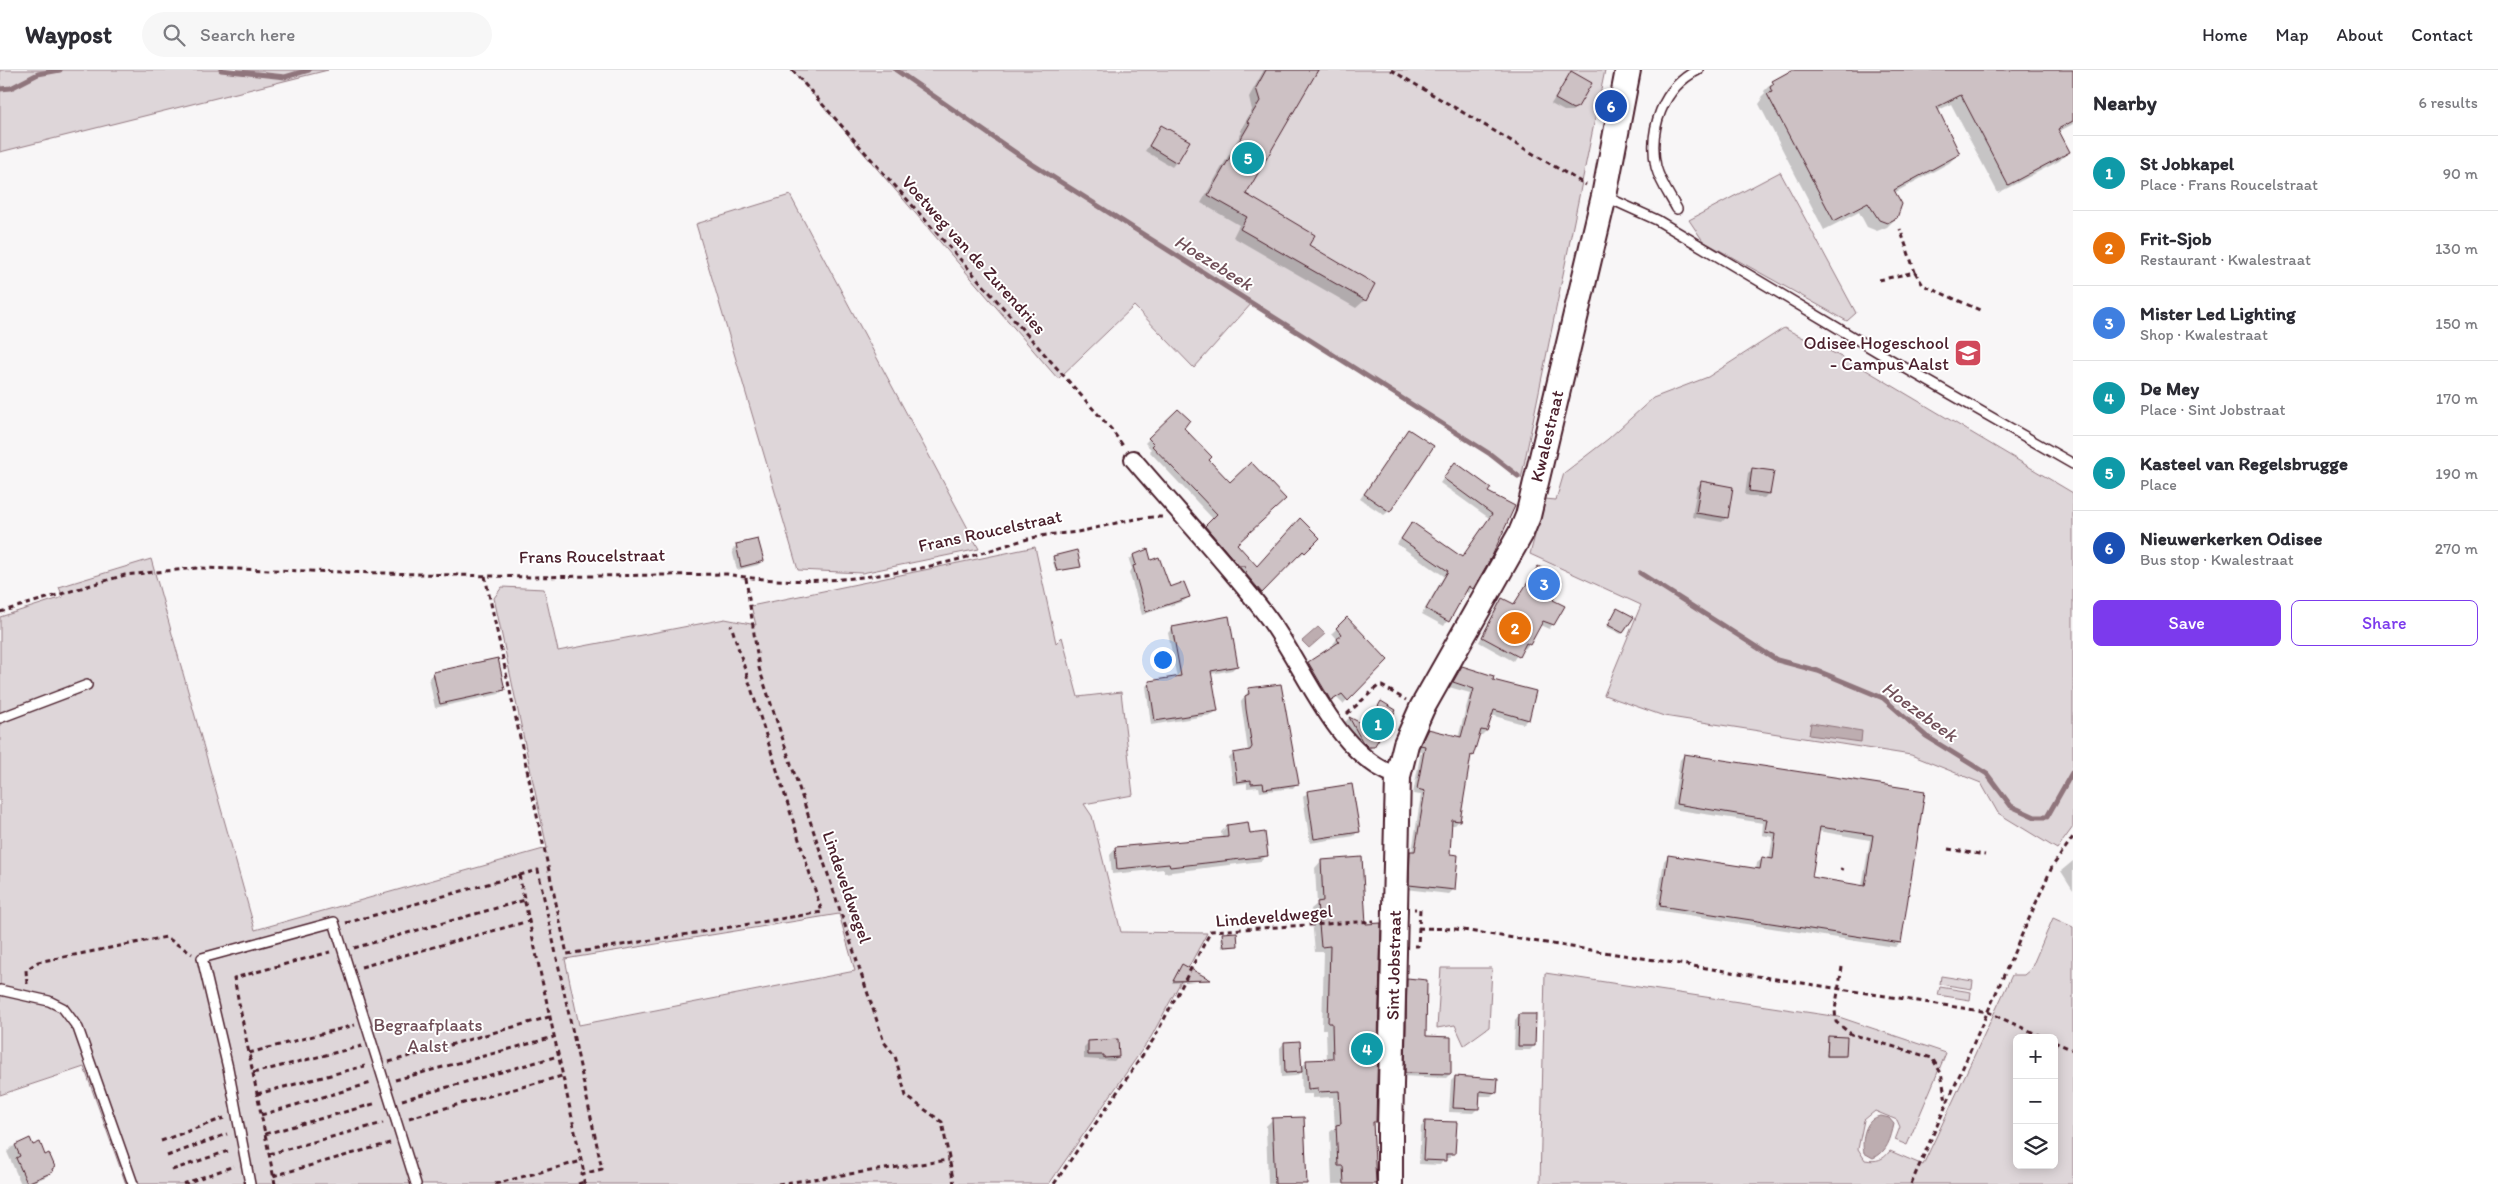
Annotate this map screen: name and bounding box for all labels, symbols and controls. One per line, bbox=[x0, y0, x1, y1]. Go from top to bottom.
search box bbox=[142, 12, 492, 57]
text: Waypost bbox=[25, 20, 112, 49]
icon: search bbox=[160, 21, 188, 49]
text: Search here bbox=[200, 23, 295, 46]
text: Home bbox=[2202, 24, 2248, 46]
text: Map bbox=[2276, 24, 2309, 46]
text: About bbox=[2337, 24, 2383, 46]
text: Contact bbox=[2411, 24, 2473, 46]
pin: 6 bbox=[1595, 87, 1627, 125]
text: Nearby bbox=[2093, 90, 2157, 115]
text: 6 results bbox=[2418, 93, 2478, 112]
pin: 5 bbox=[1232, 139, 1264, 177]
text: St Jobkapel bbox=[2140, 152, 2234, 175]
text: 1 bbox=[2105, 164, 2113, 183]
text: 90 m bbox=[2443, 164, 2478, 183]
street label: Voetweg van de Zurendries bbox=[897, 171, 1051, 339]
text: Place · Frans Roucelstraat bbox=[2140, 175, 2318, 194]
text: Frit-Sjob bbox=[2140, 227, 2212, 250]
water label: Hoezebeek bbox=[1170, 229, 1258, 296]
text: 2 bbox=[2105, 239, 2113, 258]
text: 130 m bbox=[2435, 239, 2478, 258]
text: Restaurant · Kwalestraat bbox=[2140, 250, 2311, 269]
text: Mister Led Lighting bbox=[2140, 302, 2296, 325]
text: 3 bbox=[2105, 314, 2113, 333]
text: 150 m bbox=[2435, 314, 2478, 333]
text: Shop · Kwalestraat bbox=[2140, 325, 2268, 344]
place label: Odisee Hogeschool - Campus Aalst bbox=[1804, 332, 1949, 375]
school or university icon: Odisee Hogeschool - Campus Aalst bbox=[1953, 338, 1983, 368]
text: De Mey bbox=[2140, 377, 2199, 400]
street label: Kwalestraat bbox=[1525, 388, 1569, 484]
text: 4 bbox=[2104, 389, 2114, 408]
text: 170 m bbox=[2436, 389, 2478, 408]
text: Place · Sint Jobstraat bbox=[2140, 400, 2286, 419]
text: Kasteel van Regelsbrugge bbox=[2140, 452, 2348, 475]
text: 5 bbox=[2105, 464, 2113, 483]
text: 190 m bbox=[2435, 464, 2478, 483]
text: Place bbox=[2140, 475, 2177, 494]
street label: Frans Roucelstraat bbox=[916, 505, 1064, 557]
text: Nieuwerkerken Odisee bbox=[2140, 527, 2322, 550]
text: 6 bbox=[2105, 539, 2113, 558]
text: 270 m bbox=[2435, 539, 2478, 558]
street label: Frans Roucelstraat bbox=[519, 544, 666, 568]
text: Bus stop · Kwalestraat bbox=[2140, 550, 2294, 569]
pin: 3 bbox=[1528, 565, 1560, 603]
button: Save bbox=[2093, 600, 2281, 646]
button: Share bbox=[2291, 600, 2478, 646]
pin: 2 bbox=[1499, 609, 1531, 647]
your location bbox=[1150, 647, 1176, 673]
water label: Hoezebeek bbox=[1877, 676, 1963, 747]
pin: 1 bbox=[1362, 705, 1394, 743]
street label: Lindeveldwegel bbox=[817, 828, 877, 946]
street label: Lindeveldwegel bbox=[1215, 900, 1333, 932]
street label: Sint Jobstraat bbox=[1381, 910, 1406, 1020]
park label: Begraafplaats Aalst bbox=[374, 1014, 482, 1057]
pin: 4 bbox=[1351, 1030, 1383, 1068]
map controls bbox=[2013, 1034, 2058, 1169]
button: + bbox=[2013, 1034, 2058, 1079]
button: − bbox=[2013, 1079, 2058, 1124]
button: layers bbox=[2013, 1124, 2058, 1169]

